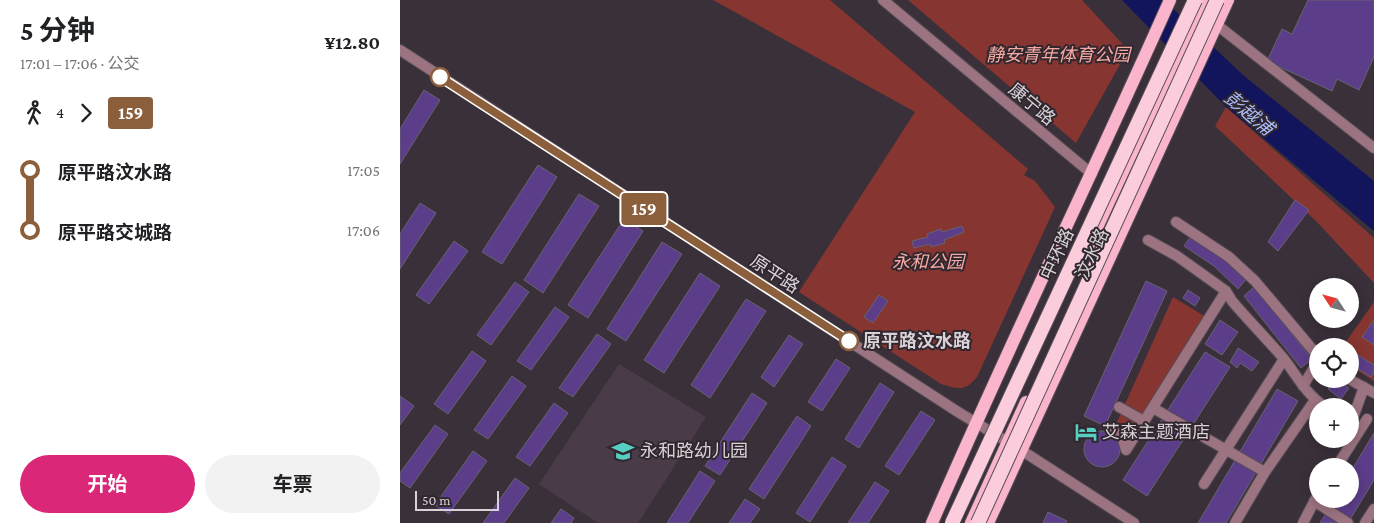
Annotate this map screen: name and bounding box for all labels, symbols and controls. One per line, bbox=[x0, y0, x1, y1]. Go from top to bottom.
text: 5 分钟 bbox=[20, 15, 95, 46]
text: ¥12.80 bbox=[324, 32, 380, 53]
park label: 静安青年体育公园 bbox=[986, 45, 1133, 65]
text: 17:01 – 17:06 · 公交 bbox=[20, 55, 139, 72]
unlabelled marker bbox=[430, 67, 450, 87]
street label: 康宁路 bbox=[1005, 79, 1059, 129]
water label: 彭越浦 bbox=[1220, 87, 1280, 141]
icon: walk bbox=[20, 99, 48, 127]
icon: forward bbox=[72, 99, 100, 127]
text: 159 bbox=[118, 103, 143, 123]
text: 4 bbox=[56, 104, 64, 121]
text: 原平路汶水路 bbox=[58, 162, 172, 183]
text: 17:05 bbox=[347, 162, 380, 179]
line badge: 159 bbox=[615, 193, 673, 225]
text: 159 bbox=[631, 199, 657, 219]
text: 原平路交城路 bbox=[58, 222, 172, 243]
text: 17:06 bbox=[347, 222, 380, 239]
street label: 中环路 bbox=[1037, 225, 1077, 283]
street label: 汶水路 bbox=[1072, 225, 1112, 283]
street label: 原平路 bbox=[747, 251, 803, 297]
park label: 永和公园 bbox=[892, 252, 967, 272]
north arrow bbox=[1309, 278, 1359, 328]
map controls bbox=[1309, 278, 1359, 508]
marker: 原平路汶水路 bbox=[839, 331, 859, 351]
place label: 原平路汶水路 bbox=[863, 331, 971, 351]
button: locate bbox=[1309, 338, 1359, 388]
button: + bbox=[1309, 398, 1359, 448]
hotel icon: 艾森主题酒店 bbox=[1073, 419, 1099, 445]
place label: 艾森主题酒店 bbox=[1102, 422, 1210, 442]
school or university icon: 永和路幼儿园 bbox=[610, 438, 636, 464]
place label: 永和路幼儿园 bbox=[640, 441, 748, 461]
button: 开始 bbox=[20, 455, 195, 513]
button: 车票 bbox=[205, 455, 380, 513]
button: − bbox=[1309, 458, 1359, 508]
scale bar bbox=[415, 488, 499, 511]
text: 50 m bbox=[422, 492, 450, 508]

